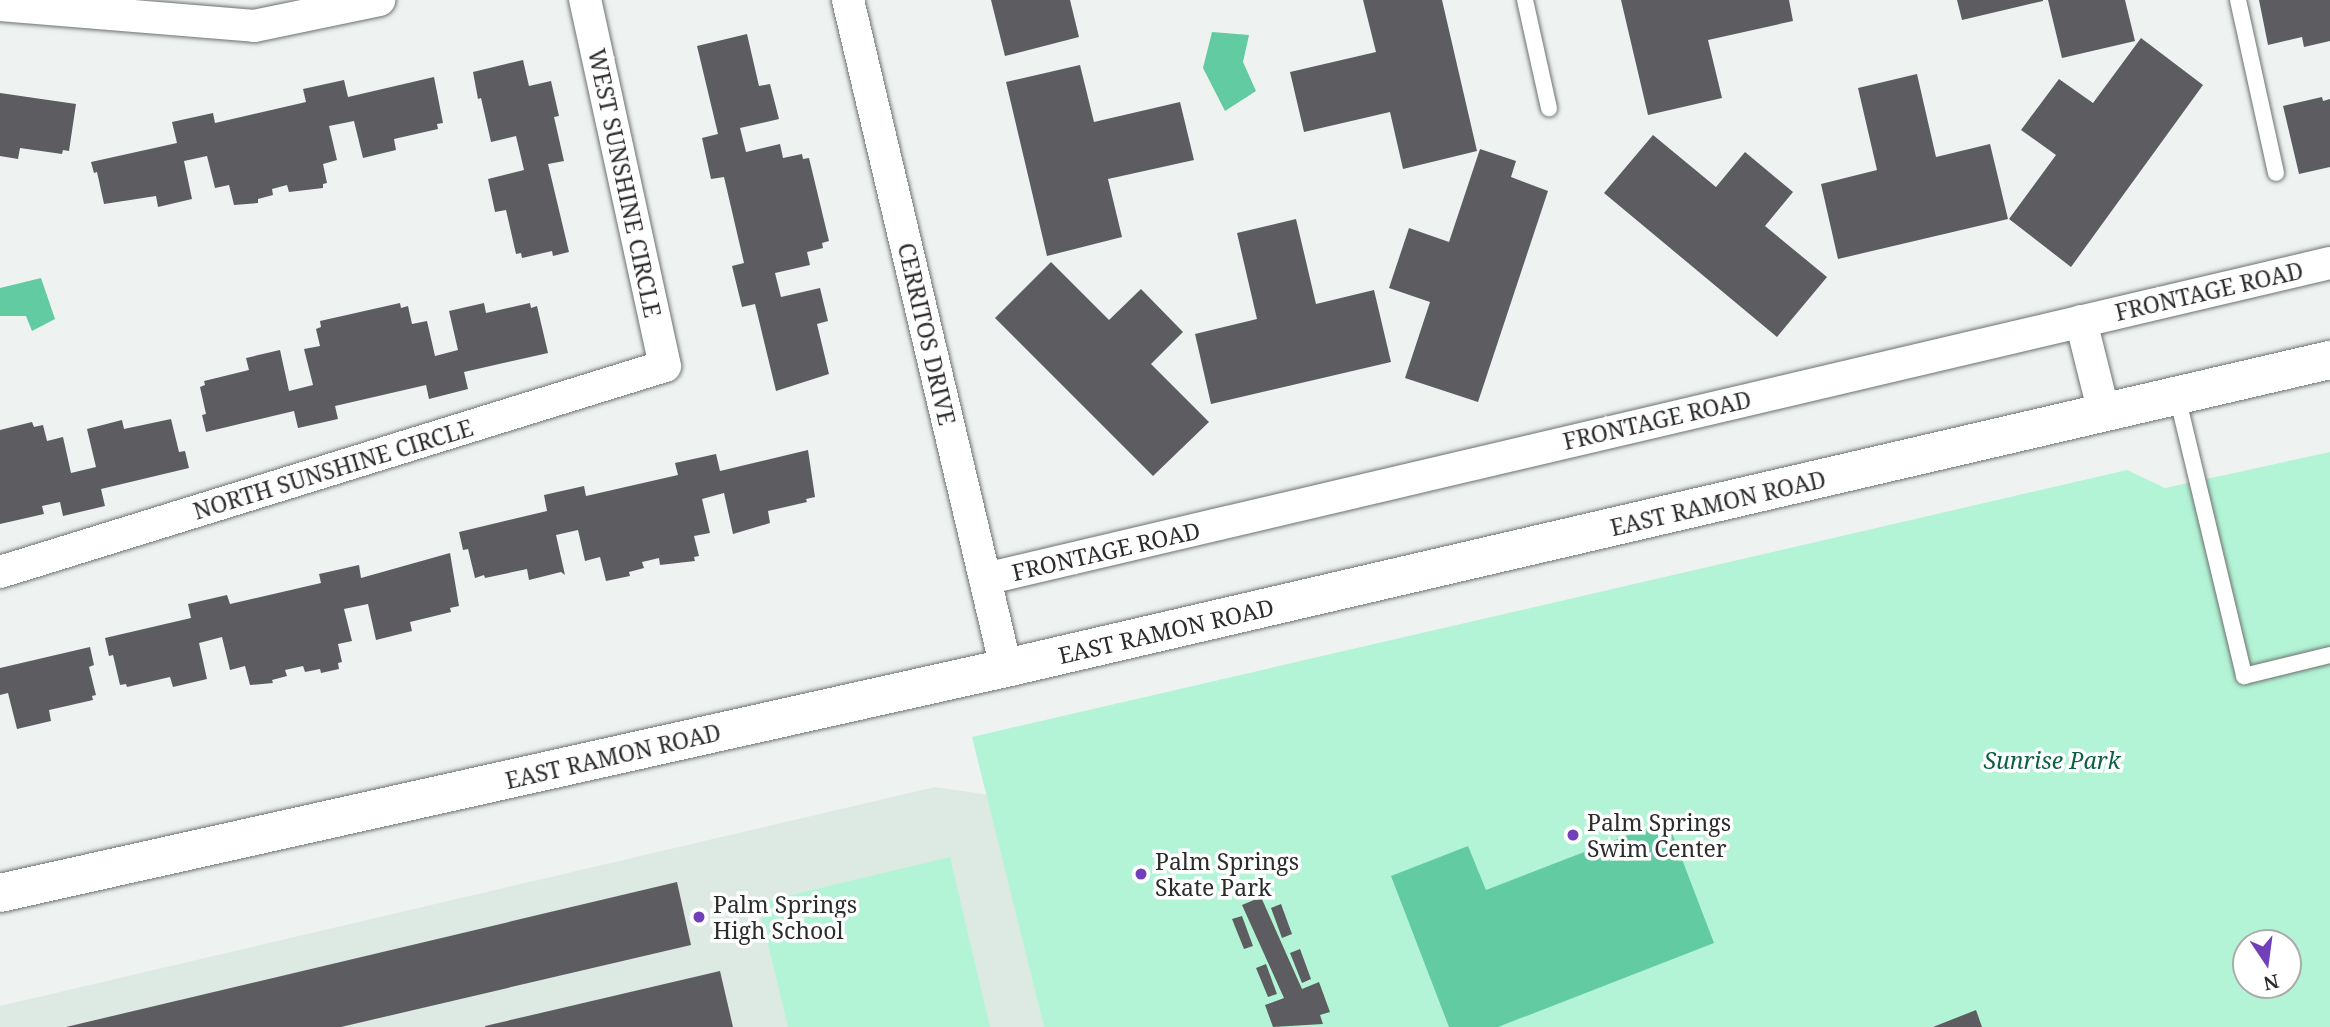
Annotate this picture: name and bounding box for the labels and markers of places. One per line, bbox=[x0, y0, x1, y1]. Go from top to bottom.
place label: Palm Springs Swim Center bbox=[1587, 808, 1731, 862]
marker: Palm Springs Swim Center bbox=[1565, 827, 1581, 843]
place label: Palm Springs Skate Park bbox=[1155, 847, 1299, 901]
marker: Palm Springs Skate Park bbox=[1133, 866, 1149, 882]
place label: Palm Springs High School bbox=[713, 890, 857, 944]
marker: Palm Springs High School bbox=[691, 909, 707, 925]

